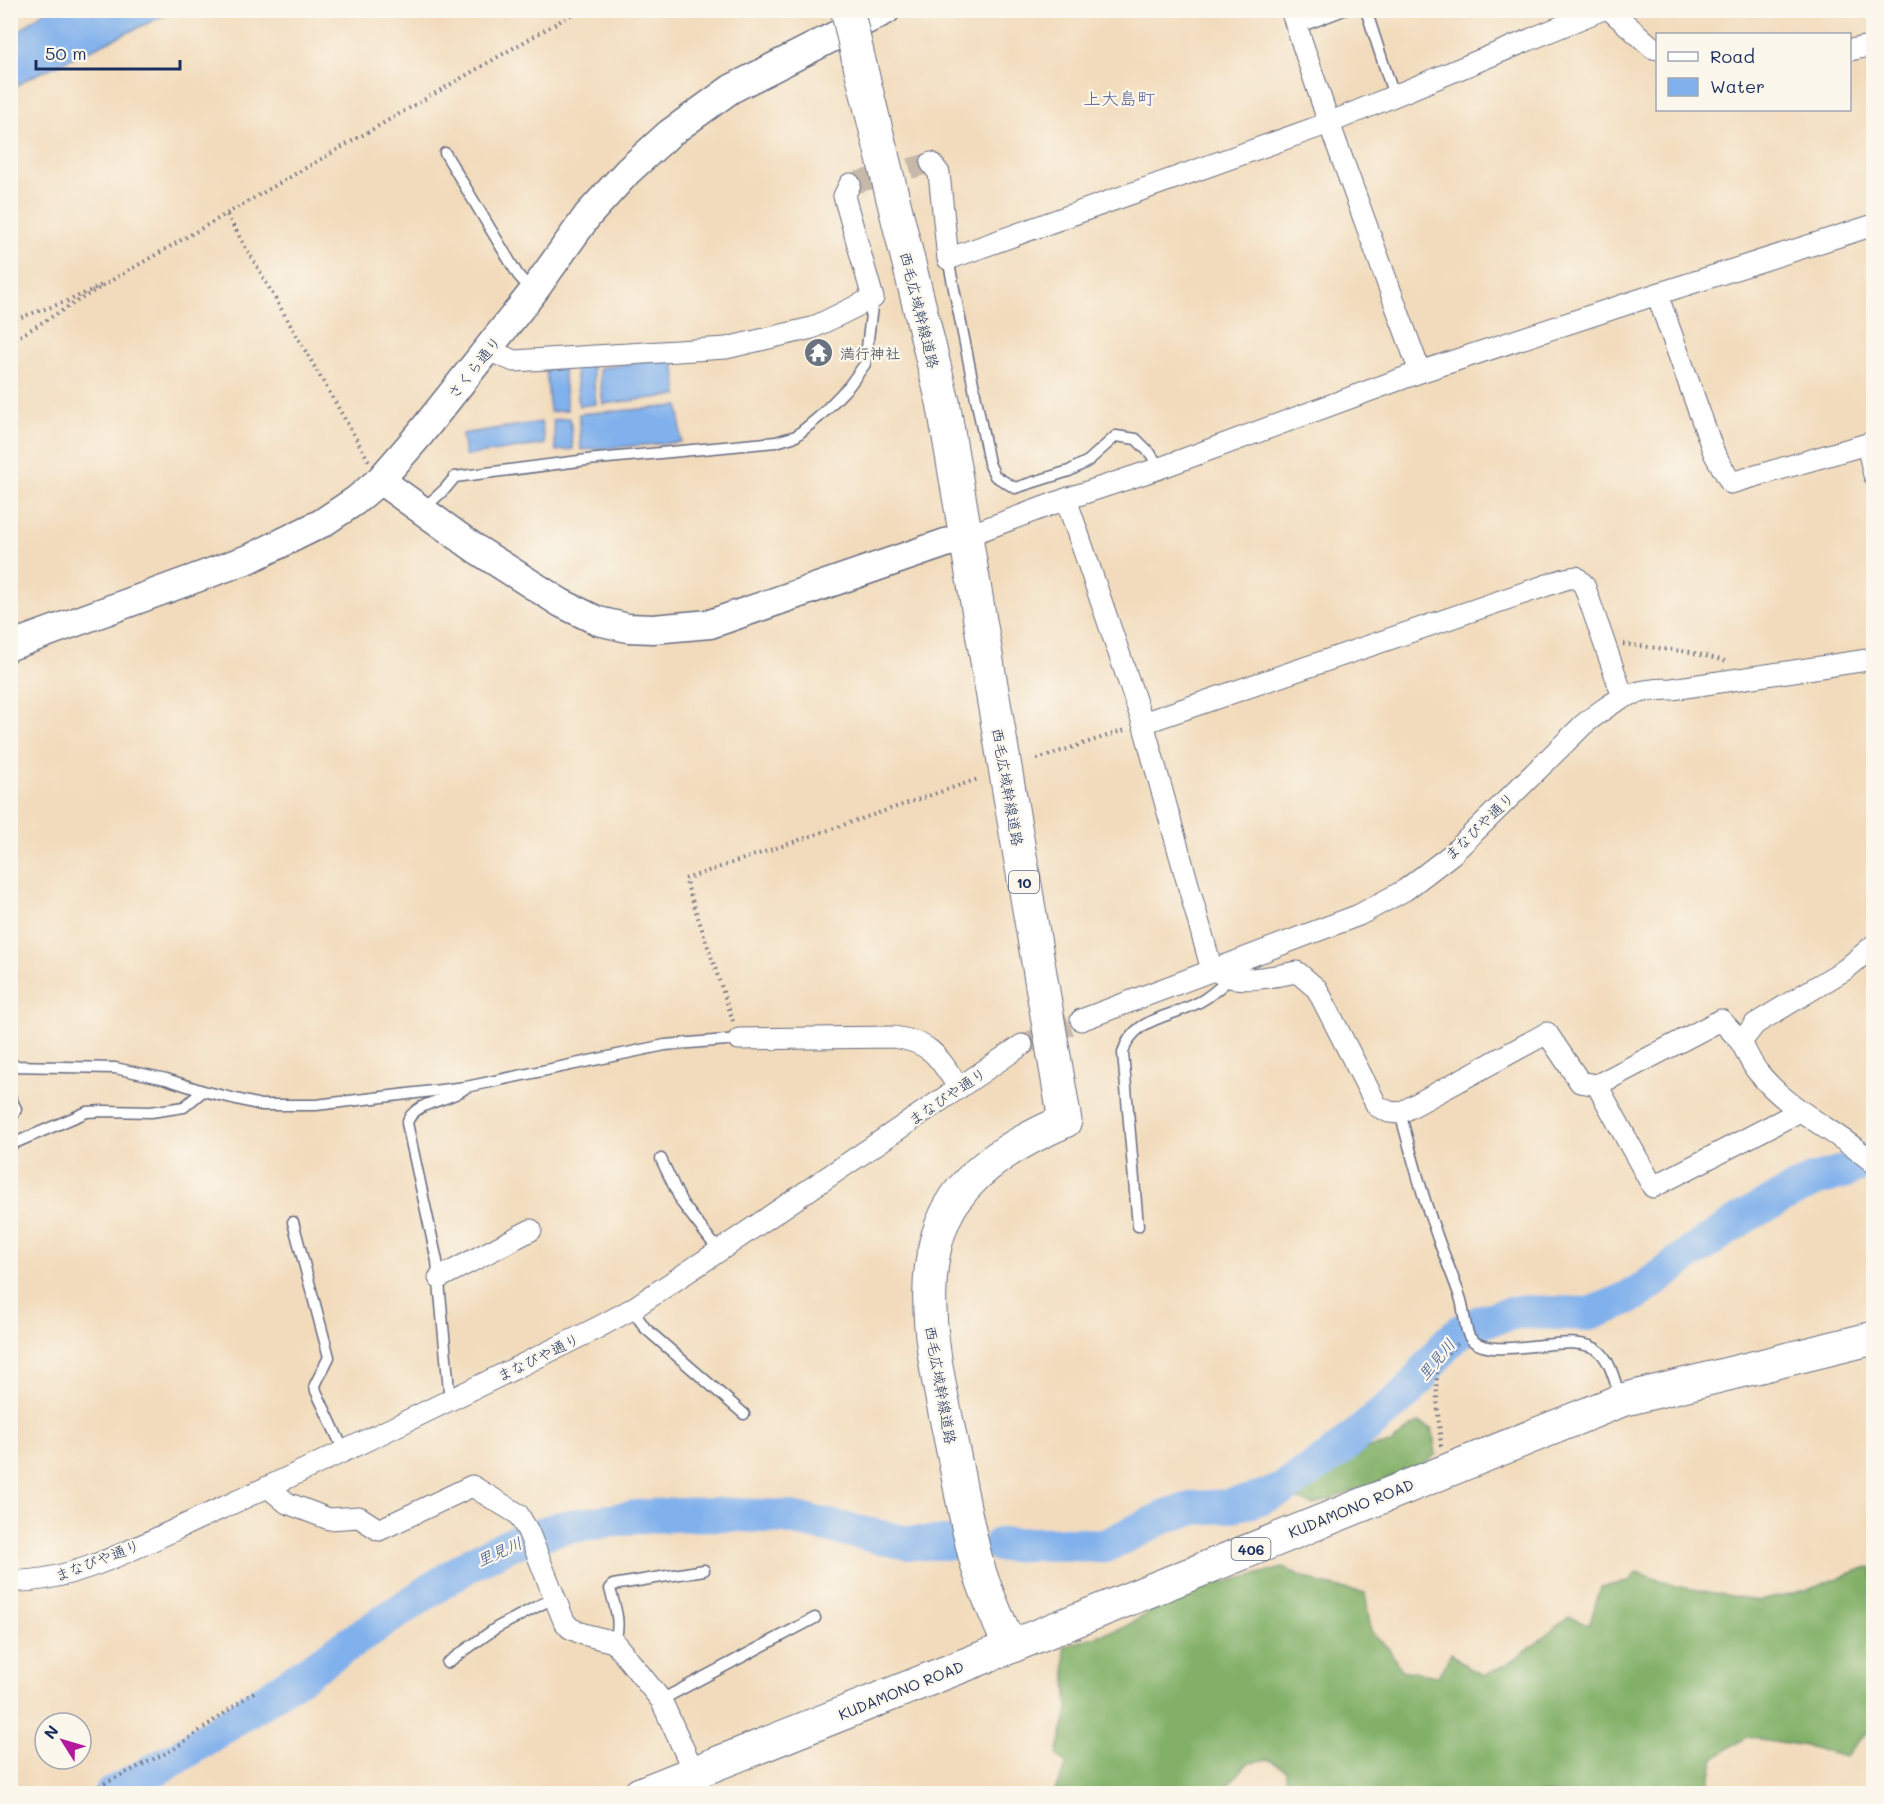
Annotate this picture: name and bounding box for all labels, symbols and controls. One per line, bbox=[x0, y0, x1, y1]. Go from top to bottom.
scale bar bbox=[36, 33, 180, 71]
legend bbox=[1656, 33, 1851, 111]
text: 50 m bbox=[45, 41, 87, 65]
text: Road bbox=[1710, 44, 1755, 68]
text: Water bbox=[1710, 74, 1765, 98]
district label: 上大島町 bbox=[1083, 86, 1155, 110]
street label: 西毛広域幹線道路 bbox=[896, 249, 944, 371]
street label: さくら通り bbox=[443, 332, 505, 402]
temple icon: 満行神社 bbox=[803, 337, 835, 369]
place label: 満行神社 bbox=[840, 343, 900, 363]
street label: 西毛広域幹線道路 bbox=[988, 726, 1028, 848]
street label: まなびや通り bbox=[1440, 788, 1518, 864]
road number: 10 bbox=[1009, 871, 1039, 893]
street label: まなびや通り bbox=[904, 1063, 990, 1129]
street label: 西毛広域幹線道路 bbox=[921, 1324, 961, 1446]
street label: まなびや通り bbox=[493, 1328, 583, 1386]
water label: 里見川 bbox=[1413, 1334, 1459, 1384]
street label: KUDAMONO ROAD bbox=[1285, 1474, 1417, 1542]
water label: 里見川 bbox=[473, 1532, 525, 1570]
street label: まなびや通り bbox=[51, 1535, 143, 1585]
road number: 406 bbox=[1232, 1538, 1270, 1560]
street label: KUDAMONO ROAD bbox=[835, 1656, 967, 1724]
north arrow bbox=[33, 1711, 93, 1771]
text: N bbox=[39, 1720, 63, 1743]

